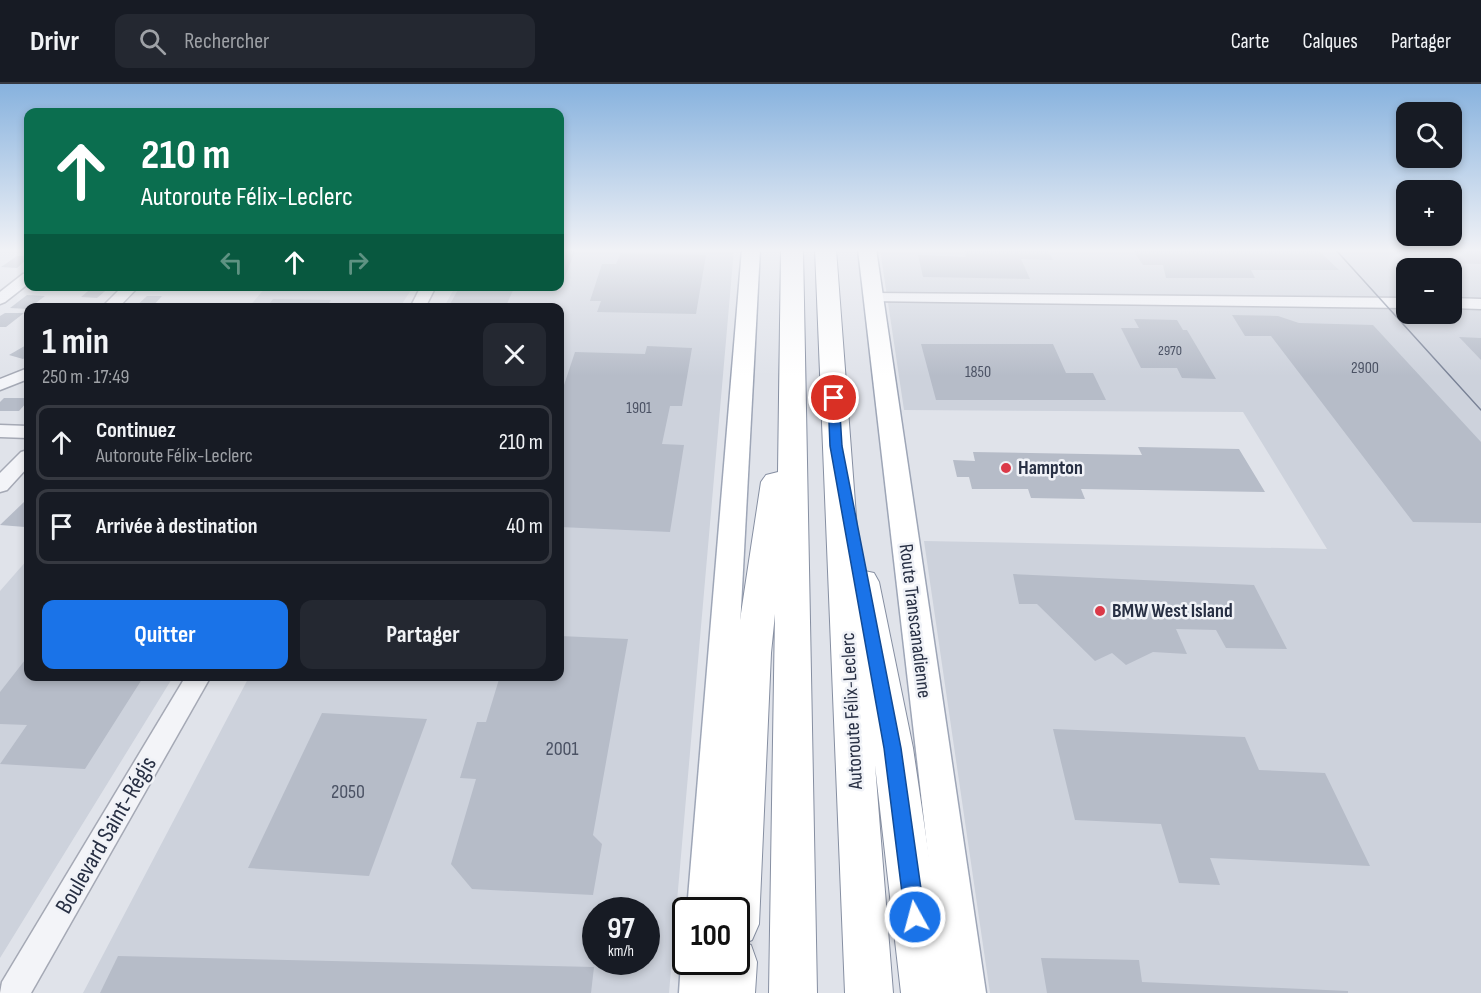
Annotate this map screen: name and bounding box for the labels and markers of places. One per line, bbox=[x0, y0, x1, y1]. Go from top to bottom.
pin bbox=[808, 372, 859, 423]
place label: Hampton bbox=[1018, 456, 1083, 480]
marker: Hampton bbox=[999, 461, 1013, 475]
place label: BMW West Island bbox=[1112, 599, 1233, 623]
marker: BMW West Island bbox=[1093, 604, 1107, 618]

